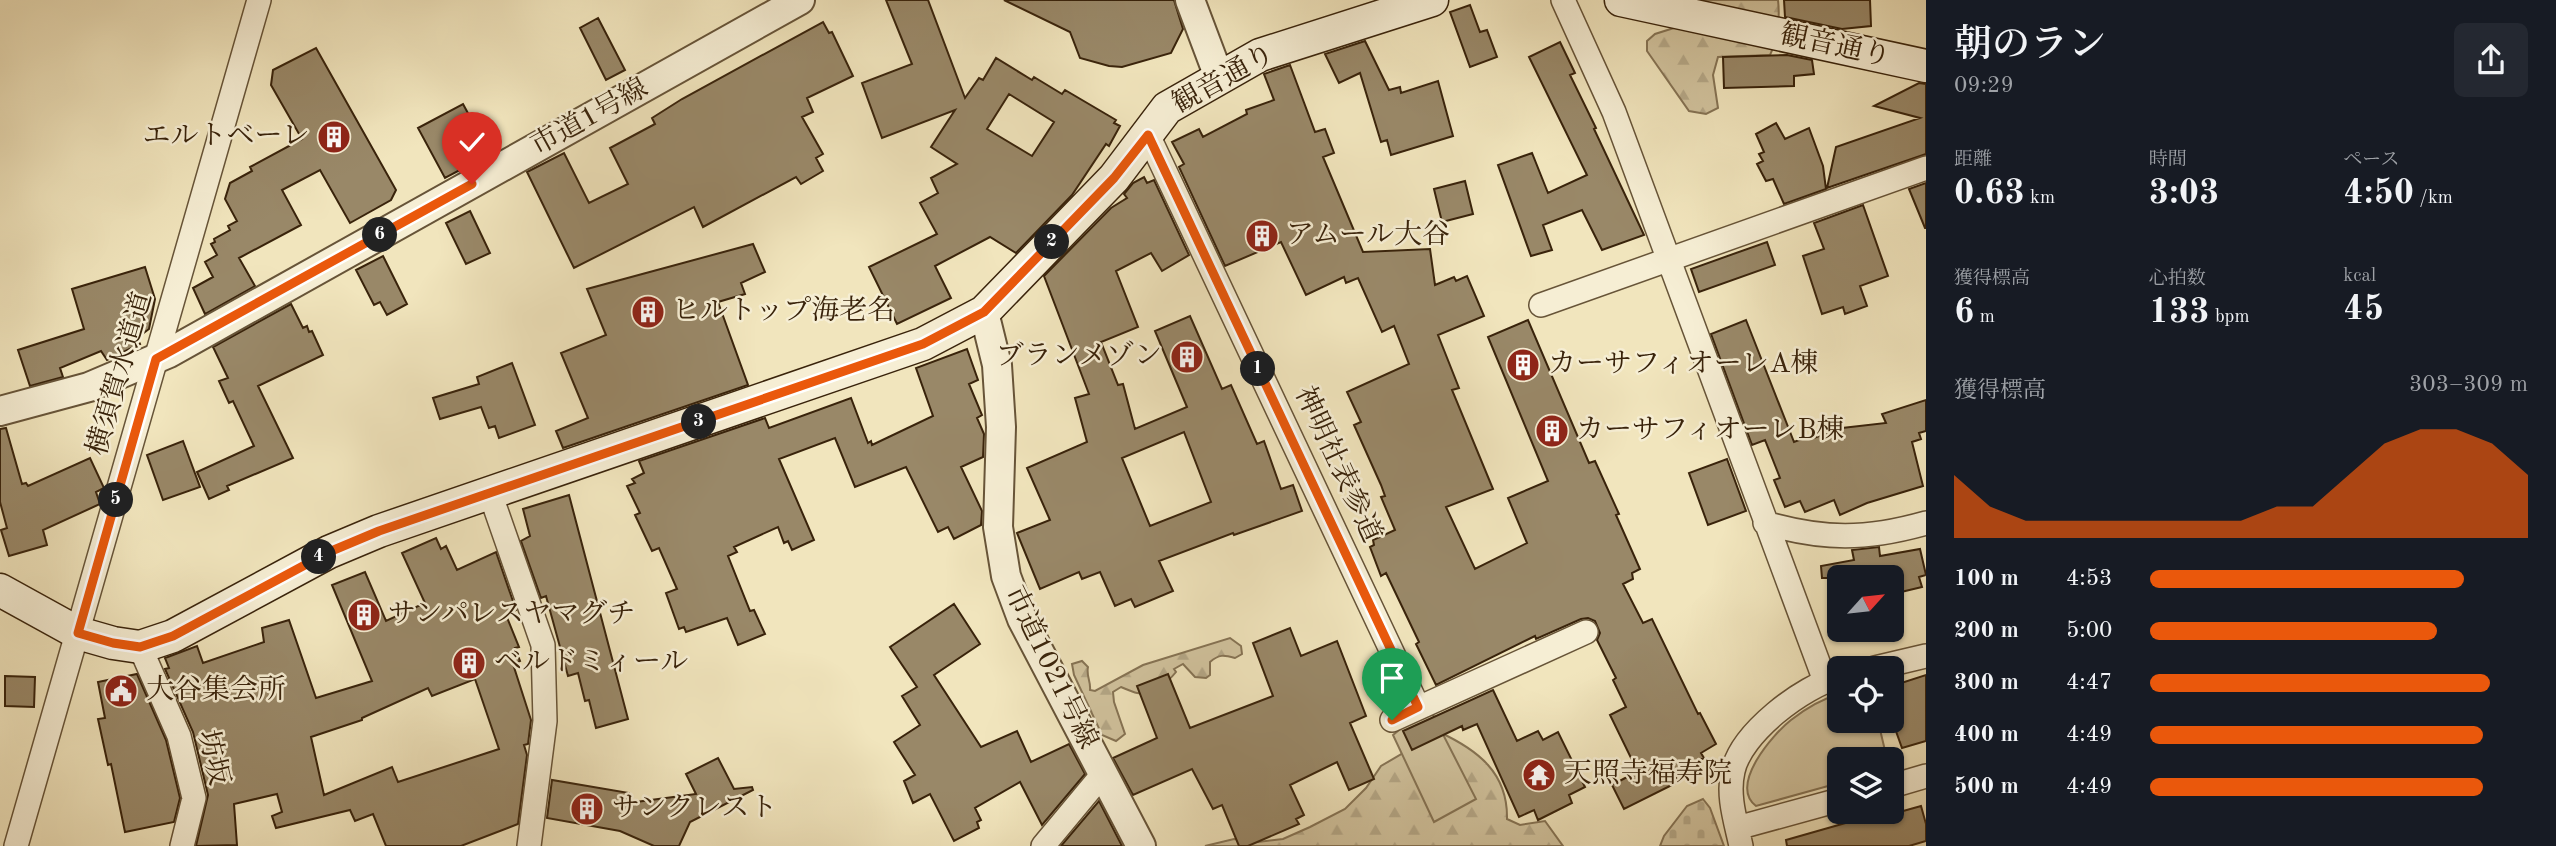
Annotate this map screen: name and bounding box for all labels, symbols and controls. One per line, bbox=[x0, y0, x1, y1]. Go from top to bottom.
street label: 観音通り bbox=[1777, 19, 1893, 72]
button: share bbox=[2454, 23, 2528, 97]
text: 朝のラン bbox=[1954, 27, 2106, 65]
street label: 観音通り bbox=[1167, 38, 1280, 119]
street label: 市道1号線 bbox=[526, 72, 653, 161]
text: 09:29 bbox=[1954, 74, 2014, 97]
pin bbox=[442, 112, 502, 184]
building icon: エルトベーレ bbox=[315, 118, 353, 156]
place label: エルトベーレ bbox=[143, 122, 310, 151]
icon: check bbox=[453, 123, 491, 161]
text: 距離 bbox=[1954, 151, 1992, 170]
text: 時間 bbox=[2149, 151, 2187, 170]
text: ペース bbox=[2343, 151, 2399, 170]
text: 0.63 bbox=[1954, 176, 2025, 211]
text: 3:03 bbox=[2149, 176, 2219, 211]
text: 4:50 bbox=[2343, 176, 2414, 211]
text: km bbox=[2025, 189, 2055, 208]
text: /km bbox=[2414, 189, 2453, 208]
building icon: アムール大谷 bbox=[1243, 217, 1281, 255]
pin: 6 bbox=[362, 218, 398, 252]
place label: アムール大谷 bbox=[1286, 219, 1450, 250]
pin: 2 bbox=[1034, 224, 1070, 260]
text: 6 bbox=[374, 225, 385, 244]
text: 2 bbox=[1046, 232, 1057, 251]
text: kcal bbox=[2343, 267, 2376, 286]
text: 獲得標高 bbox=[1954, 270, 2030, 289]
text: 心拍数 bbox=[2149, 270, 2206, 289]
street label: 横須賀水道道 bbox=[82, 289, 158, 459]
text: 45 bbox=[2343, 292, 2384, 327]
building icon: ヒルトップ海老名 bbox=[629, 293, 667, 331]
place label: ヒルトップ海老名 bbox=[672, 295, 895, 326]
text: 6 bbox=[1954, 295, 1974, 330]
text: 133 bbox=[2149, 295, 2210, 330]
text: m bbox=[1974, 308, 1995, 327]
text: bpm bbox=[2210, 308, 2250, 327]
building icon: ブランメゾン bbox=[1168, 338, 1206, 376]
place label: ブランメゾン bbox=[996, 340, 1162, 371]
building icon: カーサフィオーレA棟 bbox=[1504, 346, 1542, 384]
place label: カーサフィオーレA棟 bbox=[1548, 348, 1819, 379]
pin: 1 bbox=[1240, 352, 1276, 386]
text: 1 bbox=[1252, 359, 1263, 378]
text: 303–309 m bbox=[2409, 373, 2528, 396]
text: 獲得標高 bbox=[1954, 379, 2046, 402]
street label: 神明社表参道 bbox=[1289, 382, 1388, 547]
pin: 3 bbox=[682, 404, 716, 440]
text: 3 bbox=[693, 412, 704, 431]
building icon: カーサフィオーレB棟 bbox=[1533, 412, 1571, 450]
place label: カーサフィオーレB棟 bbox=[1576, 414, 1845, 445]
pin: 5 bbox=[99, 482, 134, 518]
text: 5 bbox=[110, 490, 121, 509]
pin: 4 bbox=[302, 540, 336, 574]
text: 4 bbox=[313, 547, 324, 566]
north arrow bbox=[1827, 565, 1904, 642]
map controls bbox=[1827, 565, 1904, 824]
text: 100 m bbox=[1954, 567, 2019, 590]
text: 4:53 bbox=[2066, 567, 2112, 590]
street label: 市道1021号線 bbox=[999, 581, 1104, 754]
building icon: サンパレスヤマグチ bbox=[345, 596, 383, 634]
place label: サンパレスヤマグチ bbox=[388, 599, 635, 629]
text: 200 m bbox=[1954, 619, 2019, 642]
text: 5:00 bbox=[2066, 619, 2112, 642]
building icon: ベルドミィール bbox=[450, 644, 488, 682]
place label: ベルドミィール bbox=[494, 648, 688, 677]
pin bbox=[1362, 648, 1422, 720]
button: locate bbox=[1827, 656, 1904, 733]
icon: arrive bbox=[1373, 659, 1411, 697]
text: 300 m bbox=[1954, 671, 2019, 694]
text: 4:47 bbox=[2066, 671, 2112, 694]
public building icon: 大谷集会所 bbox=[102, 672, 140, 710]
place label: 大谷集会所 bbox=[146, 674, 286, 705]
text: 400 m bbox=[1954, 723, 2019, 746]
text: 4:49 bbox=[2066, 723, 2112, 746]
street label: 坊坂 bbox=[192, 727, 235, 788]
button: layers bbox=[1827, 747, 1904, 824]
temple icon: 天照寺福寿院 bbox=[1520, 756, 1558, 794]
place label: 天照寺福寿院 bbox=[1564, 758, 1732, 789]
text: 500 m bbox=[1954, 775, 2019, 798]
text: 4:49 bbox=[2066, 775, 2112, 798]
building icon: サンクレスト bbox=[568, 790, 606, 828]
place label: サンクレスト bbox=[612, 794, 777, 823]

